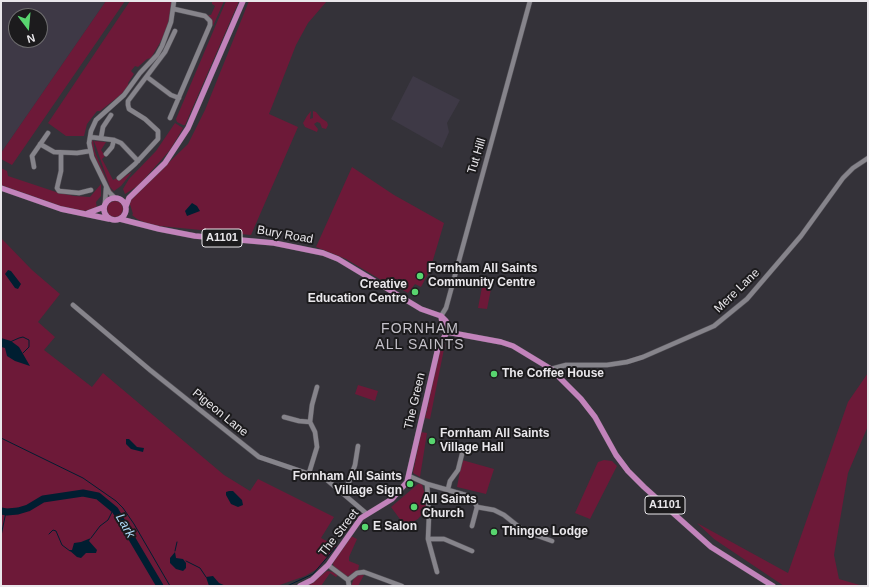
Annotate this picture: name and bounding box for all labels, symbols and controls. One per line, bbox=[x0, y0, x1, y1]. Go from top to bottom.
north arrow bbox=[8, 8, 48, 48]
text: N bbox=[26, 32, 37, 45]
street label: Tut Hill bbox=[465, 136, 489, 176]
street label: Bury Road bbox=[256, 223, 314, 247]
road number: A1101 bbox=[202, 229, 242, 247]
place label: Fornham All Saints Community Centre bbox=[428, 262, 537, 290]
street label: Mere Lane bbox=[711, 266, 763, 316]
marker: Fornham All Saints Community Centre bbox=[415, 271, 425, 281]
place label: Creative Education Centre bbox=[308, 278, 407, 306]
marker: Creative Education Centre bbox=[410, 287, 420, 297]
district label: FORNHAM ALL SAINTS bbox=[375, 321, 465, 354]
place label: The Coffee House bbox=[502, 367, 604, 381]
marker: The Coffee House bbox=[489, 369, 499, 379]
street label: The Green bbox=[402, 371, 428, 431]
street label: Pigeon Lane bbox=[189, 386, 251, 440]
place label: Fornham All Saints Village Hall bbox=[440, 427, 549, 455]
marker: Fornham All Saints Village Hall bbox=[427, 436, 437, 446]
place label: Fornham All Saints Village Sign bbox=[293, 470, 402, 498]
marker: Fornham All Saints Village Sign bbox=[405, 479, 415, 489]
place label: All Saints Church bbox=[422, 493, 477, 521]
road number: A1101 bbox=[645, 496, 685, 514]
marker: All Saints Church bbox=[409, 502, 419, 512]
street label: The Street bbox=[316, 506, 362, 560]
water label: Lark bbox=[112, 511, 138, 541]
place label: E Salon bbox=[373, 520, 417, 534]
marker: E Salon bbox=[360, 522, 370, 532]
place label: Thingoe Lodge bbox=[502, 525, 588, 539]
marker: Thingoe Lodge bbox=[489, 527, 499, 537]

